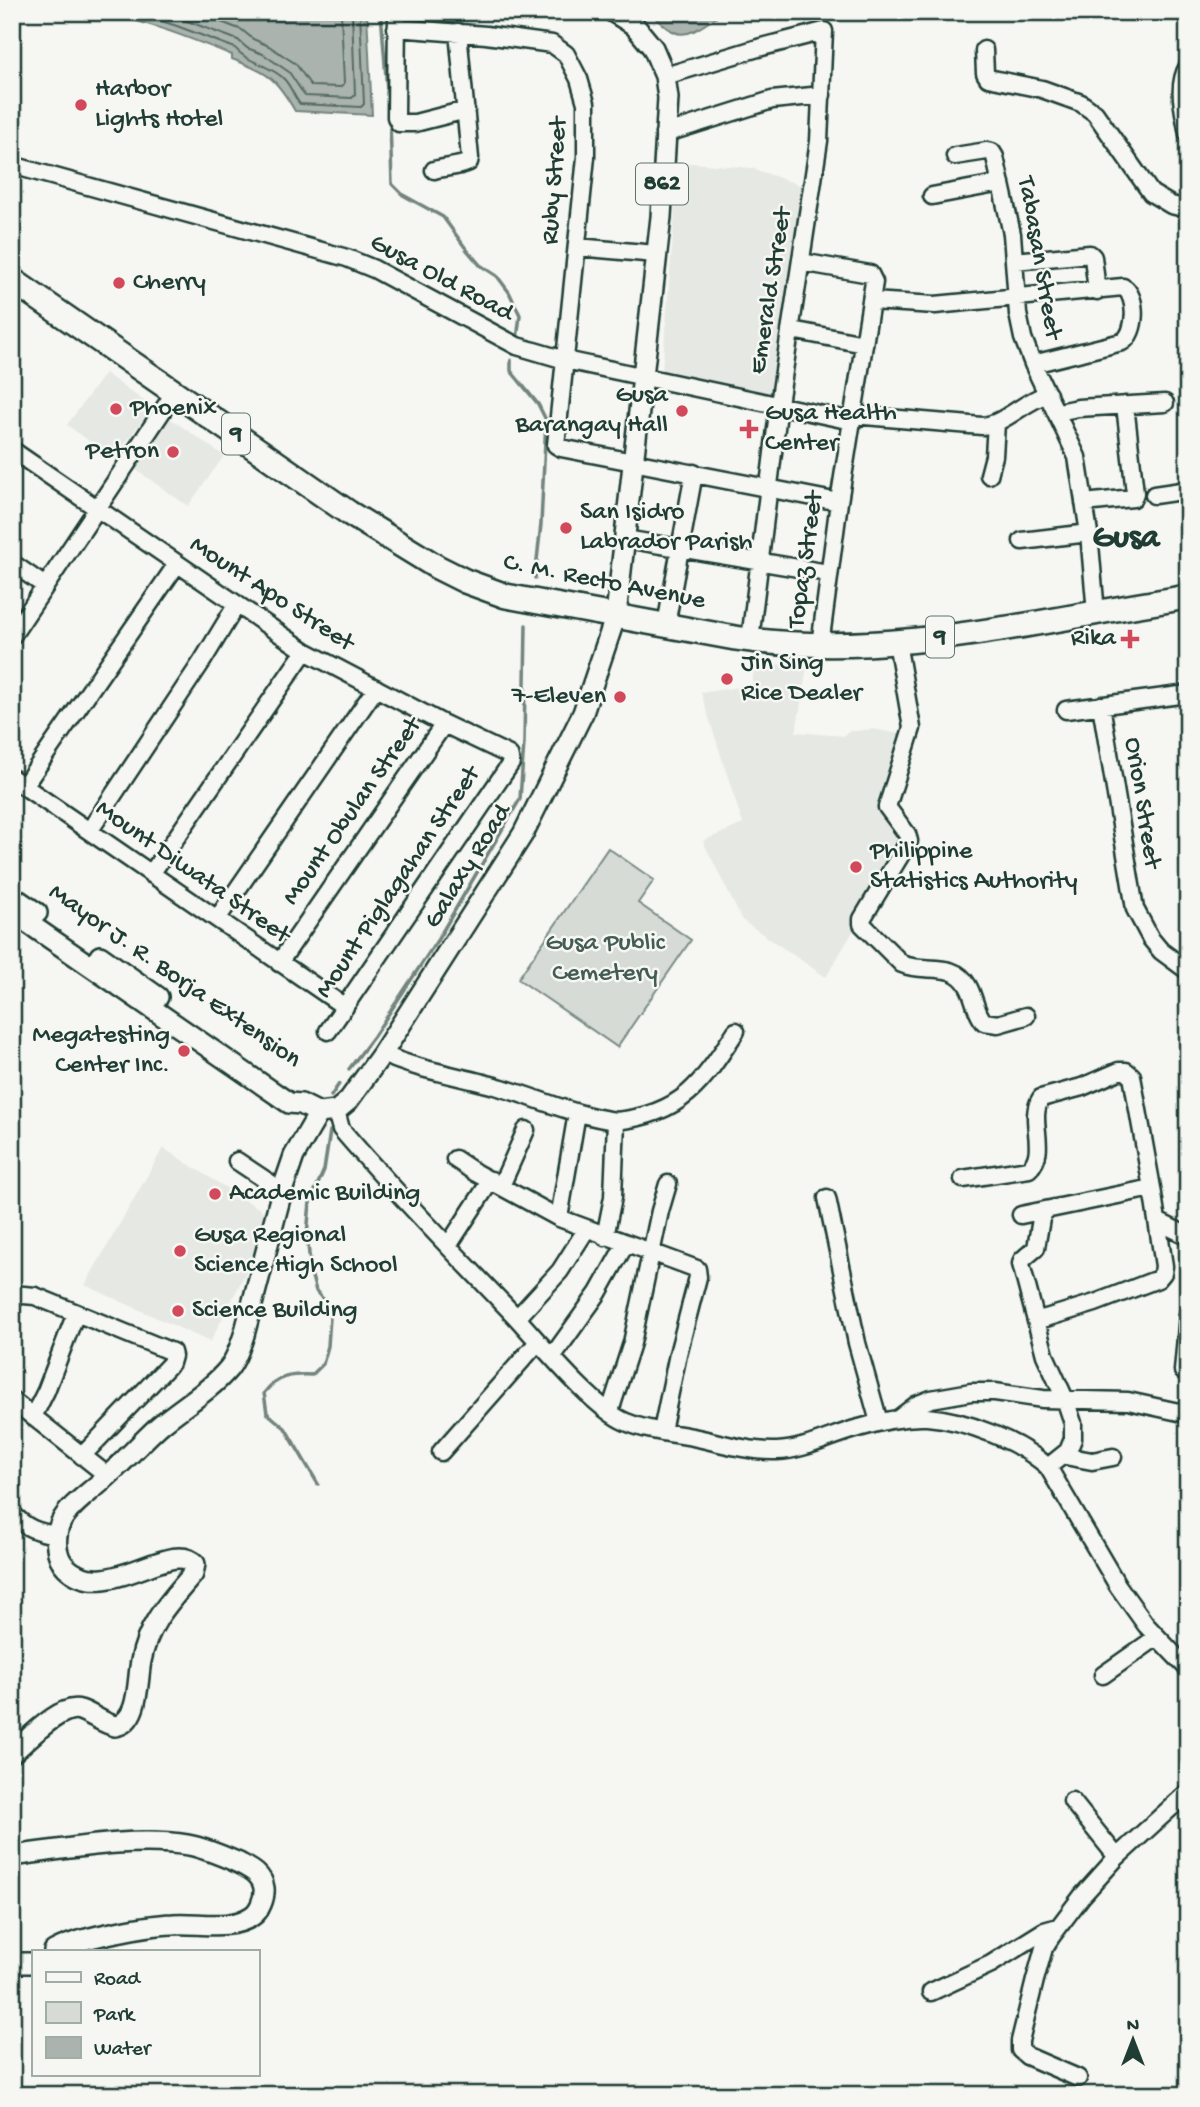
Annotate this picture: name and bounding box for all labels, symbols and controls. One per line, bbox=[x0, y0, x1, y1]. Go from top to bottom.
place label: Harbor Lights Hotel bbox=[95, 75, 223, 136]
marker: Harbor Lights Hotel bbox=[73, 97, 89, 113]
street label: Ruby Street bbox=[536, 114, 576, 246]
road number: 862 bbox=[636, 164, 688, 204]
street label: Tabasan Street bbox=[1008, 172, 1068, 344]
street label: Emerald Street bbox=[744, 203, 801, 376]
street label: Gusa Old Road bbox=[364, 228, 520, 331]
place label: Cherry bbox=[133, 268, 206, 299]
marker: Cherry bbox=[111, 275, 127, 291]
place label: Gusa Barangay Hall bbox=[514, 381, 670, 442]
place label: Phoenix bbox=[129, 394, 217, 425]
place label: Gusa Health Center bbox=[765, 399, 897, 460]
marker: Phoenix bbox=[108, 401, 124, 417]
marker: Gusa Barangay Hall bbox=[674, 403, 690, 419]
road number: 9 bbox=[222, 414, 250, 454]
marker: Gusa Health Center bbox=[739, 419, 759, 439]
place label: Petron bbox=[85, 437, 160, 468]
marker: Petron bbox=[165, 444, 181, 460]
street label: Topaz Street bbox=[782, 487, 832, 632]
place label: San Isidro Labrador Parish bbox=[580, 498, 753, 559]
marker: San Isidro Labrador Parish bbox=[558, 520, 574, 536]
district label: Gusa bbox=[1093, 520, 1161, 558]
street label: Mount Apo Street bbox=[183, 530, 361, 661]
street label: C. M. Recto Avenue bbox=[500, 548, 708, 618]
road number: 9 bbox=[926, 616, 954, 658]
place label: Rika bbox=[1071, 624, 1118, 655]
marker: Rika bbox=[1122, 631, 1138, 647]
place label: Jin Sing Rice Dealer bbox=[741, 649, 865, 710]
marker: Jin Sing Rice Dealer bbox=[719, 671, 735, 687]
place label: 7-Eleven bbox=[511, 682, 607, 713]
marker: 7-Eleven bbox=[612, 689, 628, 705]
street label: Mount Obulan Street bbox=[277, 710, 431, 912]
street label: Orion Street bbox=[1115, 735, 1167, 873]
street label: Mount Piglagahan Street bbox=[310, 759, 490, 1005]
street label: Mount Diwata Street bbox=[89, 794, 297, 953]
street label: Galaxy Road bbox=[419, 798, 520, 935]
place label: Philippine Statistics Authority bbox=[869, 837, 1078, 898]
marker: Philippine Statistics Authority bbox=[848, 859, 864, 875]
street label: Mayor J. R. Borja Extension bbox=[42, 878, 307, 1077]
park label: Gusa Public Cemetery bbox=[545, 929, 666, 990]
place label: Megatesting Center Inc. bbox=[32, 1021, 170, 1082]
marker: Megatesting Center Inc. bbox=[176, 1043, 192, 1059]
place label: Academic Building bbox=[229, 1179, 420, 1210]
marker: Academic Building bbox=[207, 1186, 223, 1202]
place label: Gusa Regional Science High School bbox=[194, 1221, 398, 1282]
marker: Gusa Regional Science High School bbox=[172, 1243, 188, 1259]
place label: Science Building bbox=[192, 1296, 358, 1327]
marker: Science Building bbox=[170, 1303, 186, 1319]
legend bbox=[32, 1950, 259, 2076]
text: Road bbox=[94, 1968, 142, 1993]
text: Park bbox=[93, 2004, 137, 2029]
north arrow bbox=[1098, 2006, 1168, 2076]
text: N bbox=[1127, 2015, 1139, 2038]
text: Water bbox=[94, 2038, 152, 2063]

